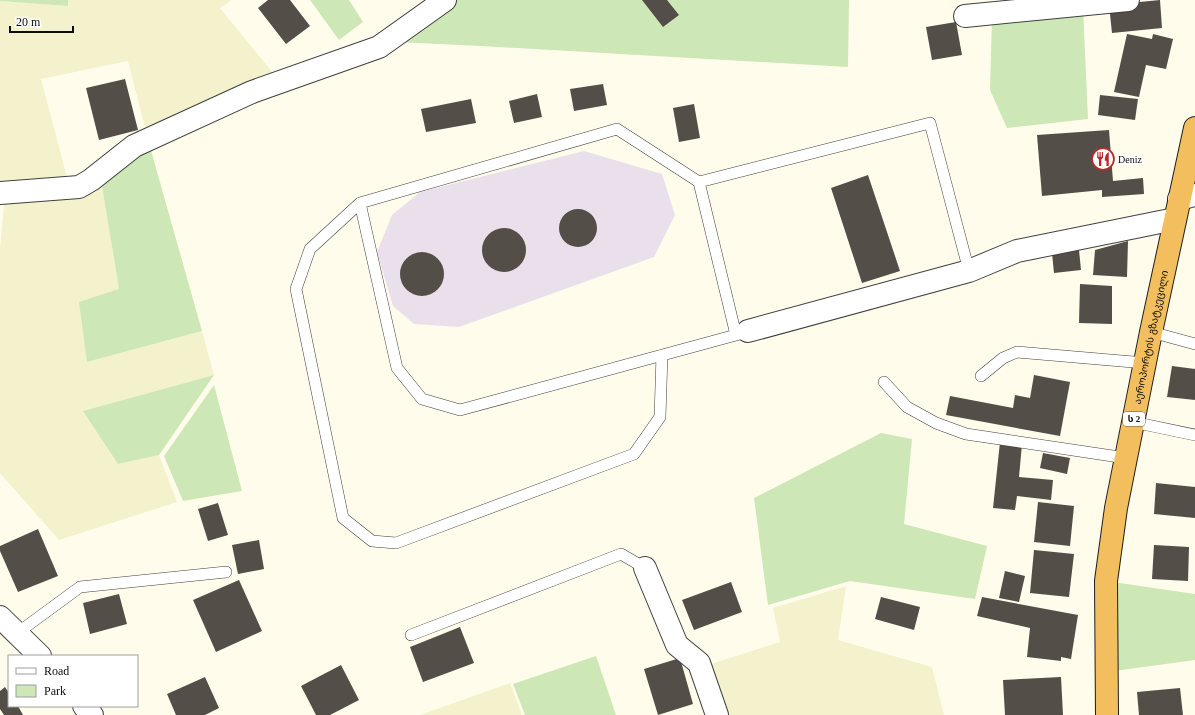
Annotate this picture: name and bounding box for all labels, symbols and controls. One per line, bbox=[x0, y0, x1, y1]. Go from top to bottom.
scale bar bbox=[10, 8, 73, 34]
text: 20 m bbox=[16, 15, 41, 29]
restaurant icon: Deniz bbox=[1090, 146, 1116, 172]
place label: Deniz bbox=[1118, 154, 1142, 165]
street label: აეროპორტის გზატკეცილი bbox=[1132, 269, 1170, 405]
road number: ს 2 bbox=[1123, 412, 1145, 426]
legend bbox=[8, 655, 138, 707]
text: Road bbox=[44, 664, 69, 678]
text: Park bbox=[44, 684, 66, 698]

